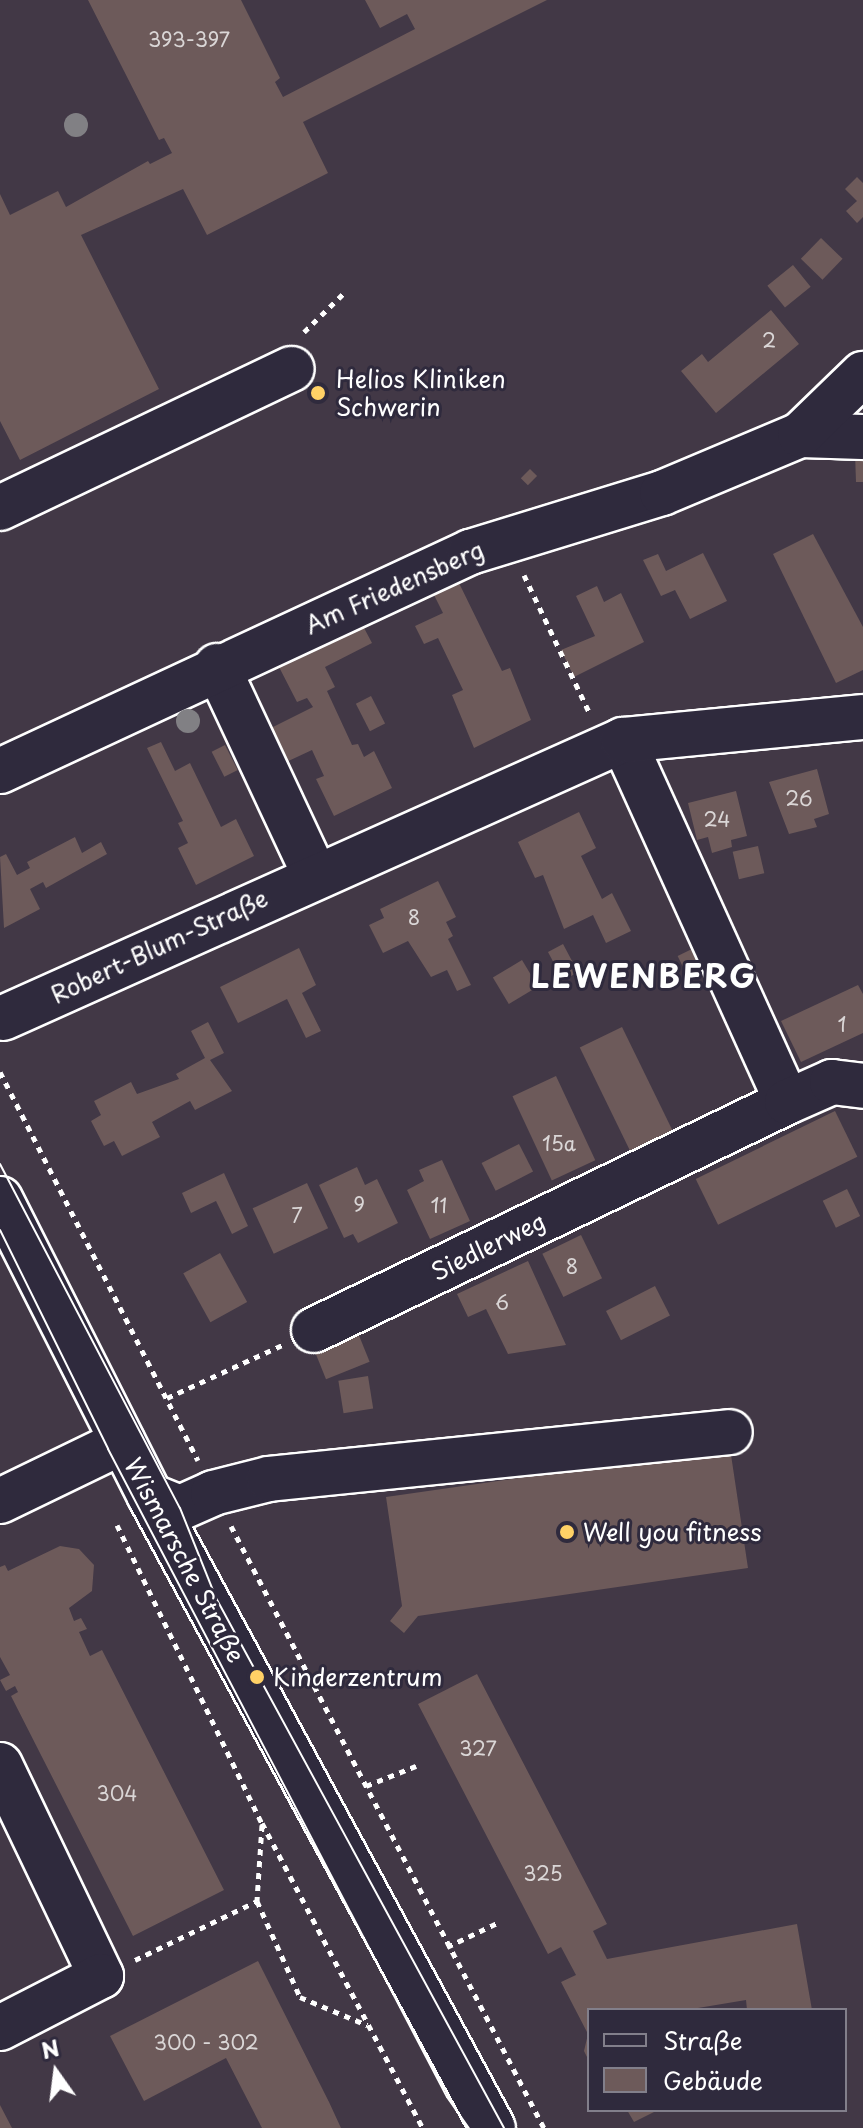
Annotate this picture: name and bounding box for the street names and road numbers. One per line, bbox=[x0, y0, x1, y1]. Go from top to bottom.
street label: Am Friedensberg bbox=[299, 534, 489, 640]
street label: Robert-Blum-Straße bbox=[46, 883, 272, 1009]
street label: Siedlerweg bbox=[426, 1206, 550, 1286]
street label: Wismarsche Straße bbox=[119, 1453, 251, 1667]

